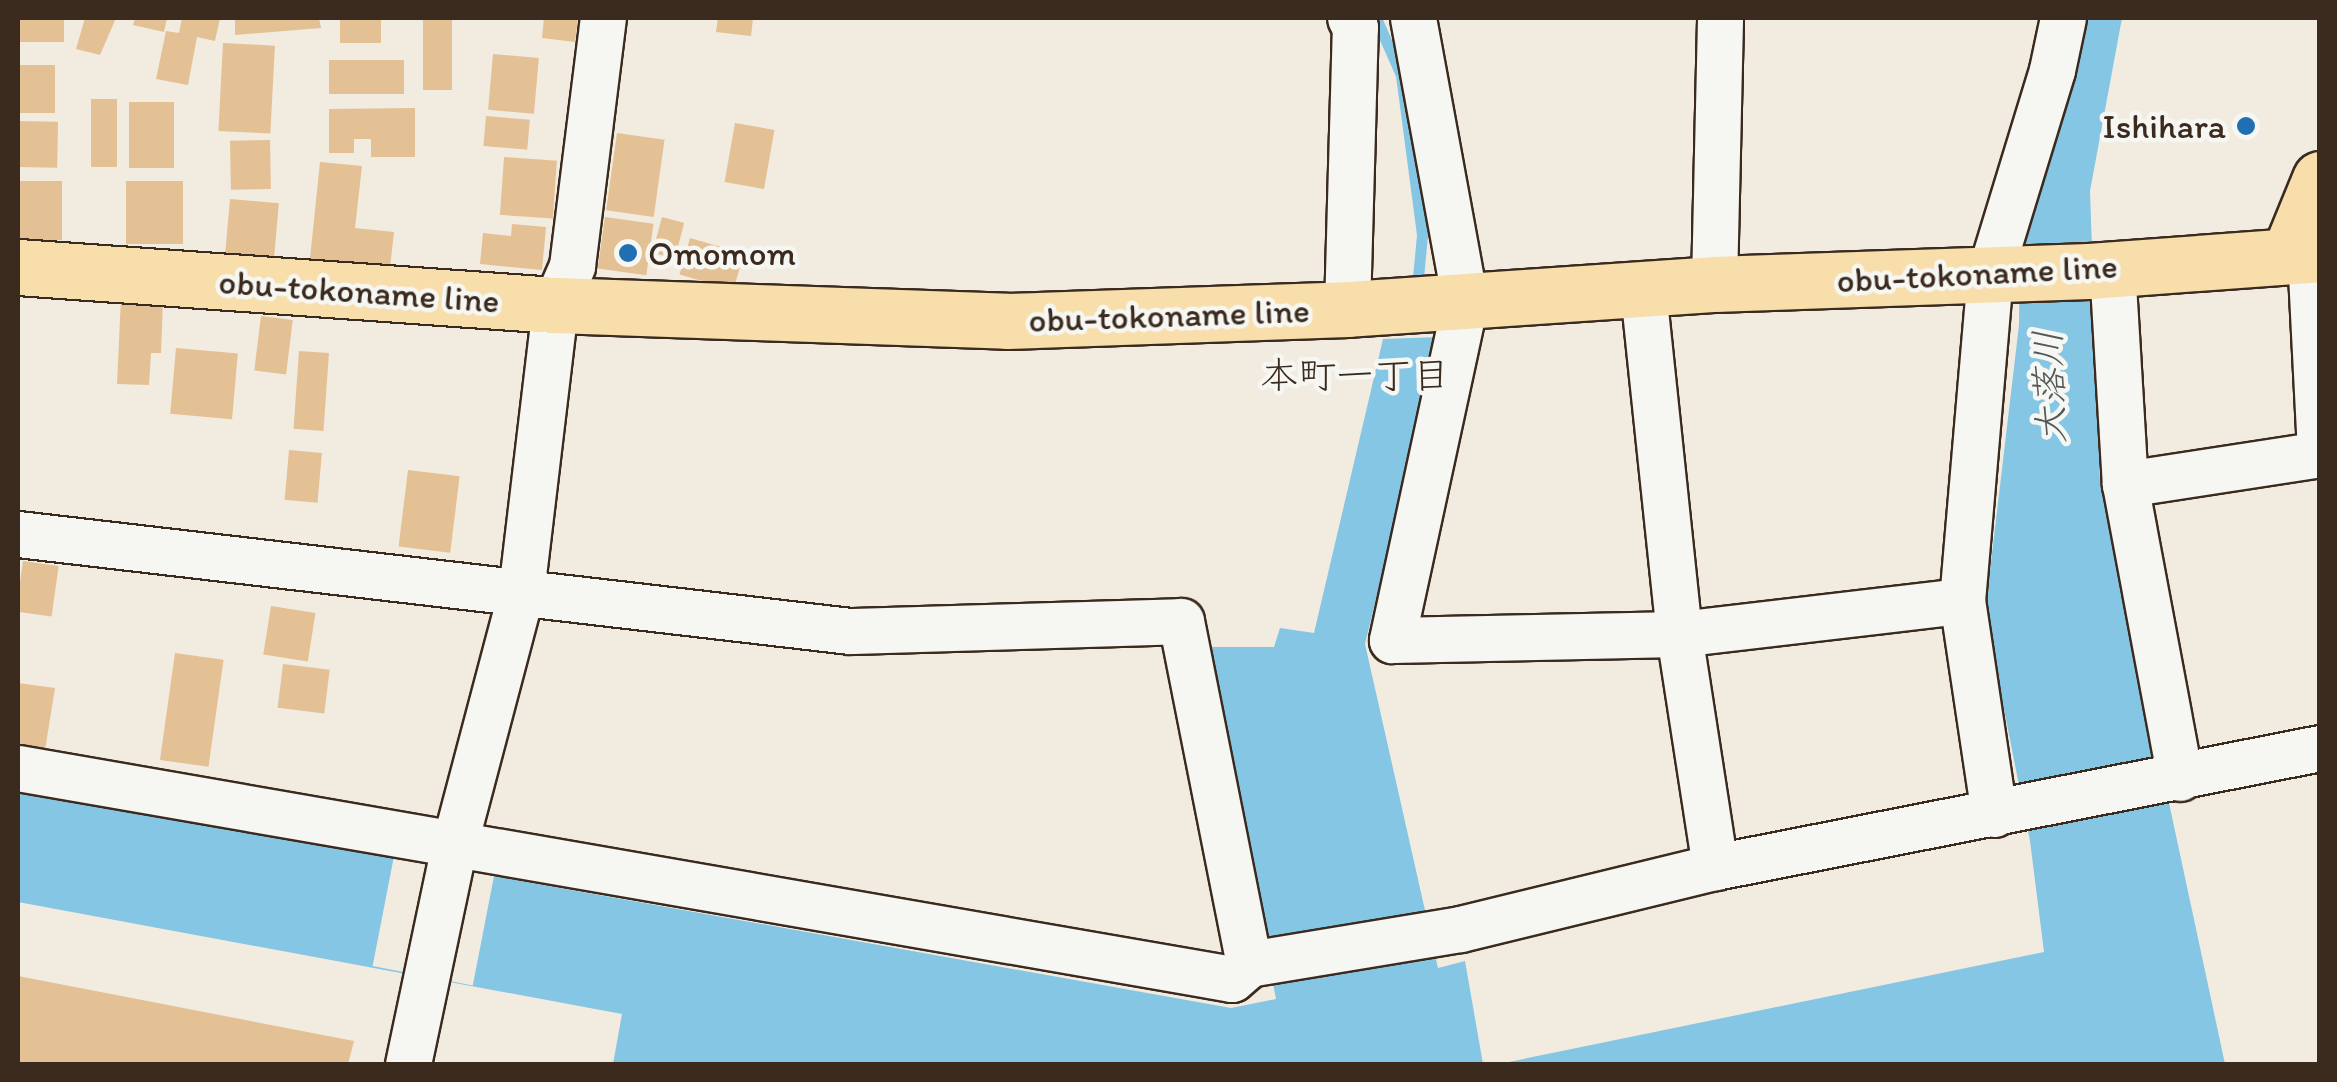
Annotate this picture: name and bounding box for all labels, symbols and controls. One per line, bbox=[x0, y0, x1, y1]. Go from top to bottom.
place label: Ishihara bbox=[2103, 105, 2226, 147]
marker: Ishihara bbox=[2235, 115, 2257, 137]
place label: Omomom bbox=[648, 232, 796, 274]
marker: Omomom bbox=[617, 242, 639, 264]
street label: obu-tokoname line bbox=[1836, 245, 2118, 301]
street label: obu-tokoname line bbox=[218, 260, 500, 322]
street label: obu-tokoname line bbox=[1028, 289, 1310, 341]
water label: 大落川 bbox=[2025, 329, 2075, 445]
district label: 本町一丁目 bbox=[1260, 353, 1450, 399]

